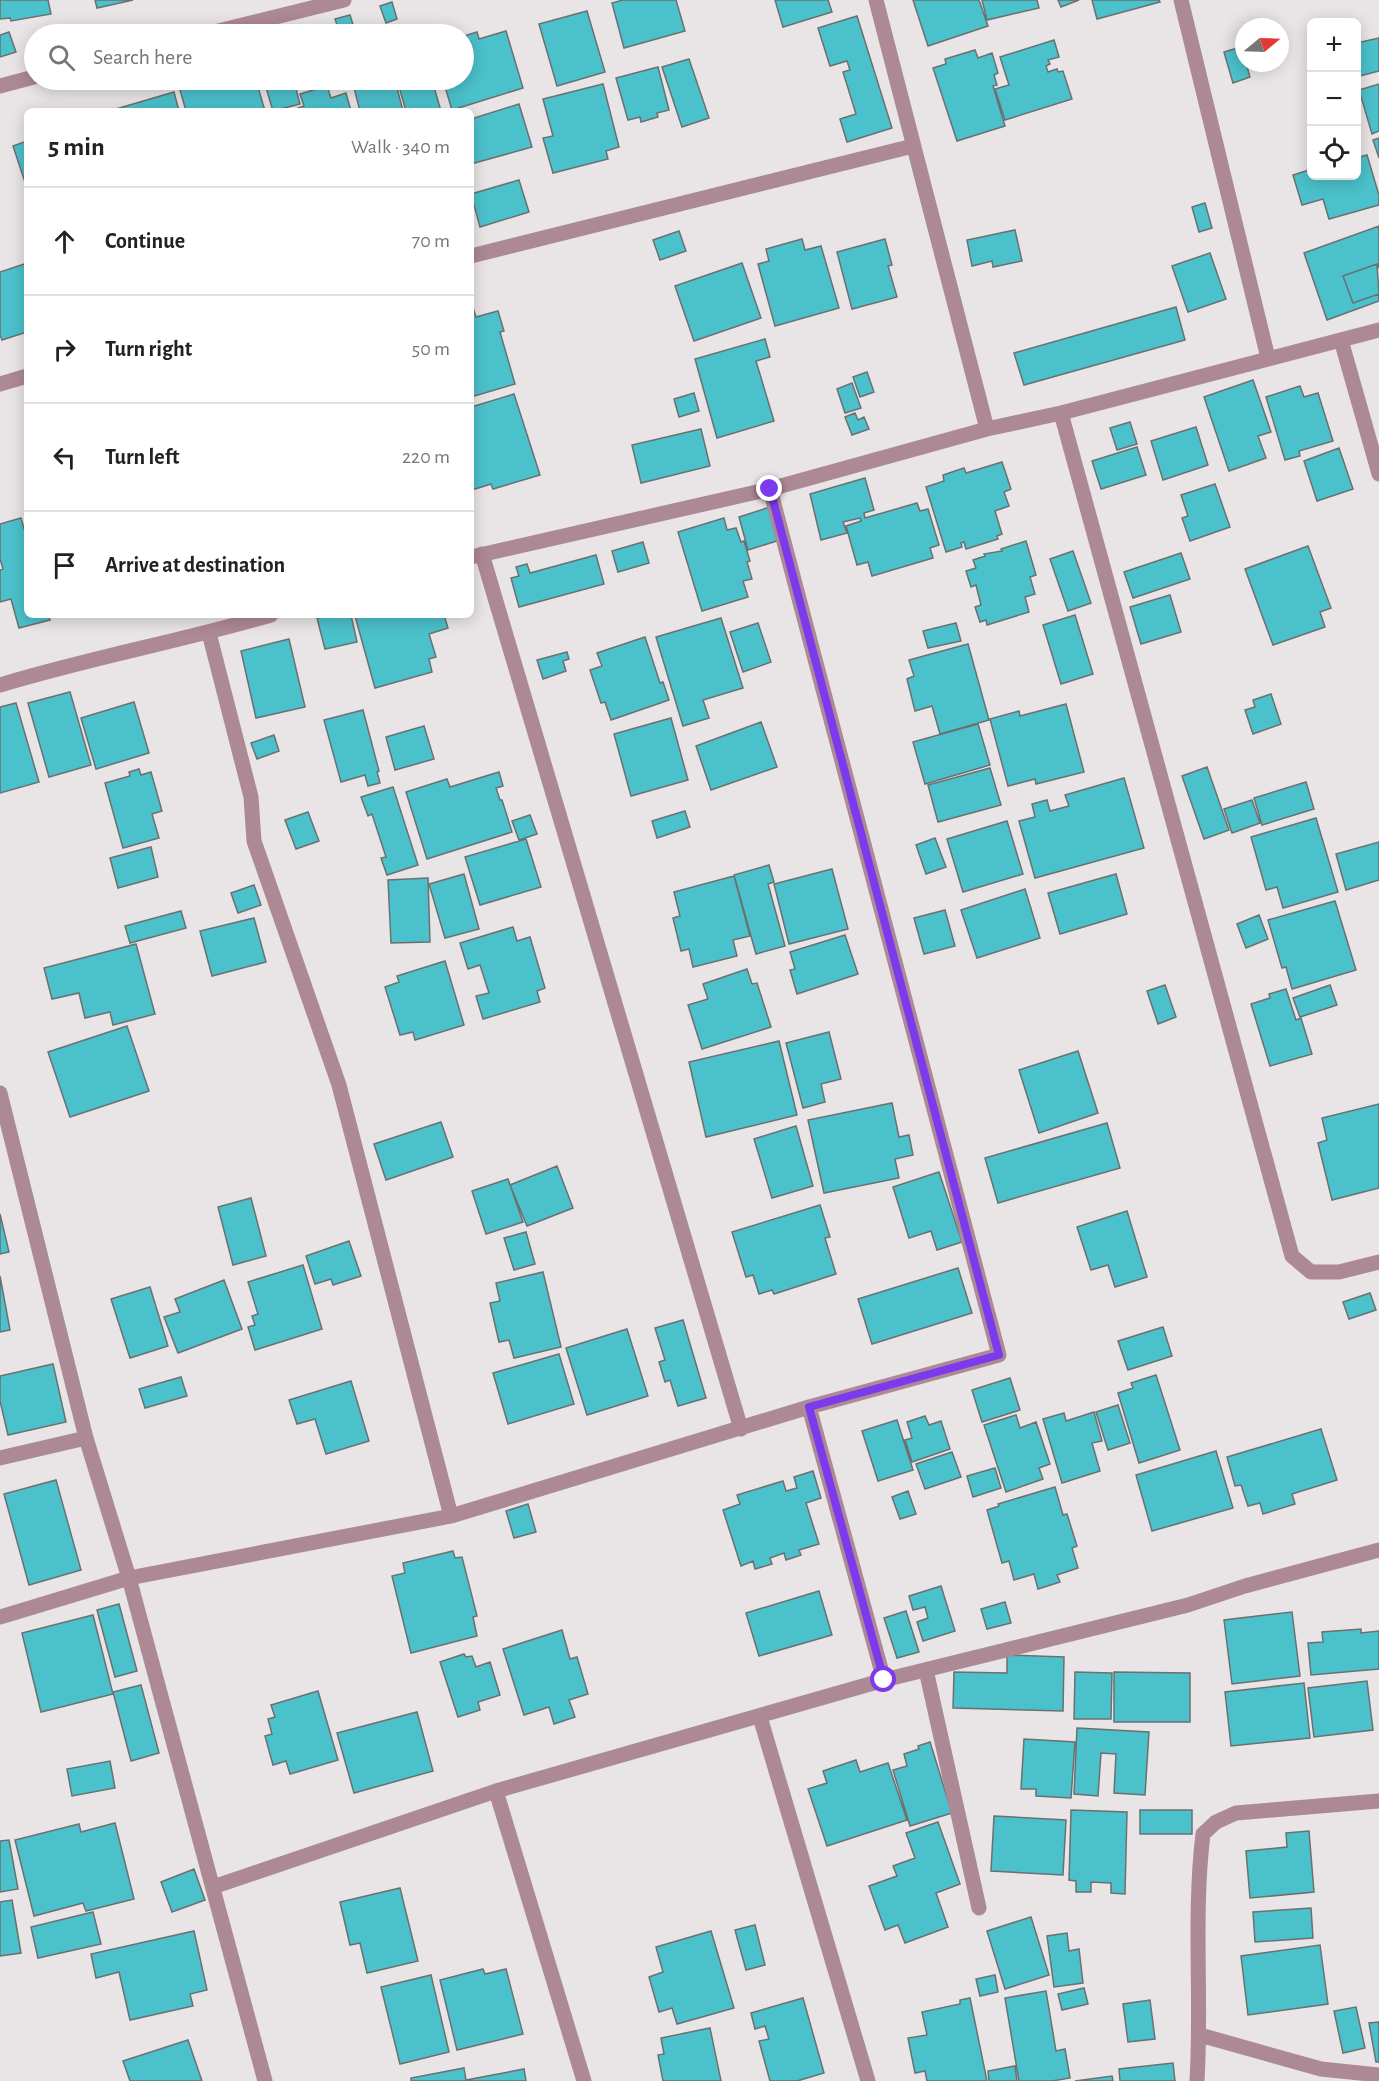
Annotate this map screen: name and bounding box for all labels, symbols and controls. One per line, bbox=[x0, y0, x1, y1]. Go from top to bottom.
north arrow bbox=[1235, 18, 1289, 72]
map controls bbox=[1307, 18, 1361, 180]
button: + bbox=[1307, 18, 1361, 72]
search box bbox=[24, 24, 474, 90]
icon: search bbox=[45, 41, 78, 74]
text: Search here bbox=[93, 46, 192, 68]
button: − bbox=[1307, 72, 1361, 126]
button: locate bbox=[1307, 126, 1361, 180]
text: 5 min bbox=[48, 134, 105, 160]
text: Walk · 340 m bbox=[351, 137, 450, 157]
icon: ahead bbox=[48, 225, 81, 258]
text: Continue bbox=[105, 230, 185, 252]
text: 70 m bbox=[412, 231, 450, 251]
icon: right bbox=[48, 333, 81, 366]
text: Turn right bbox=[105, 338, 192, 360]
text: 50 m bbox=[412, 339, 450, 359]
icon: left bbox=[48, 441, 81, 474]
text: Turn left bbox=[105, 446, 179, 468]
text: 220 m bbox=[402, 447, 450, 467]
route end bbox=[756, 475, 782, 501]
icon: arrive bbox=[48, 549, 81, 582]
text: Arrive at destination bbox=[105, 554, 285, 576]
route start bbox=[870, 1666, 896, 1692]

